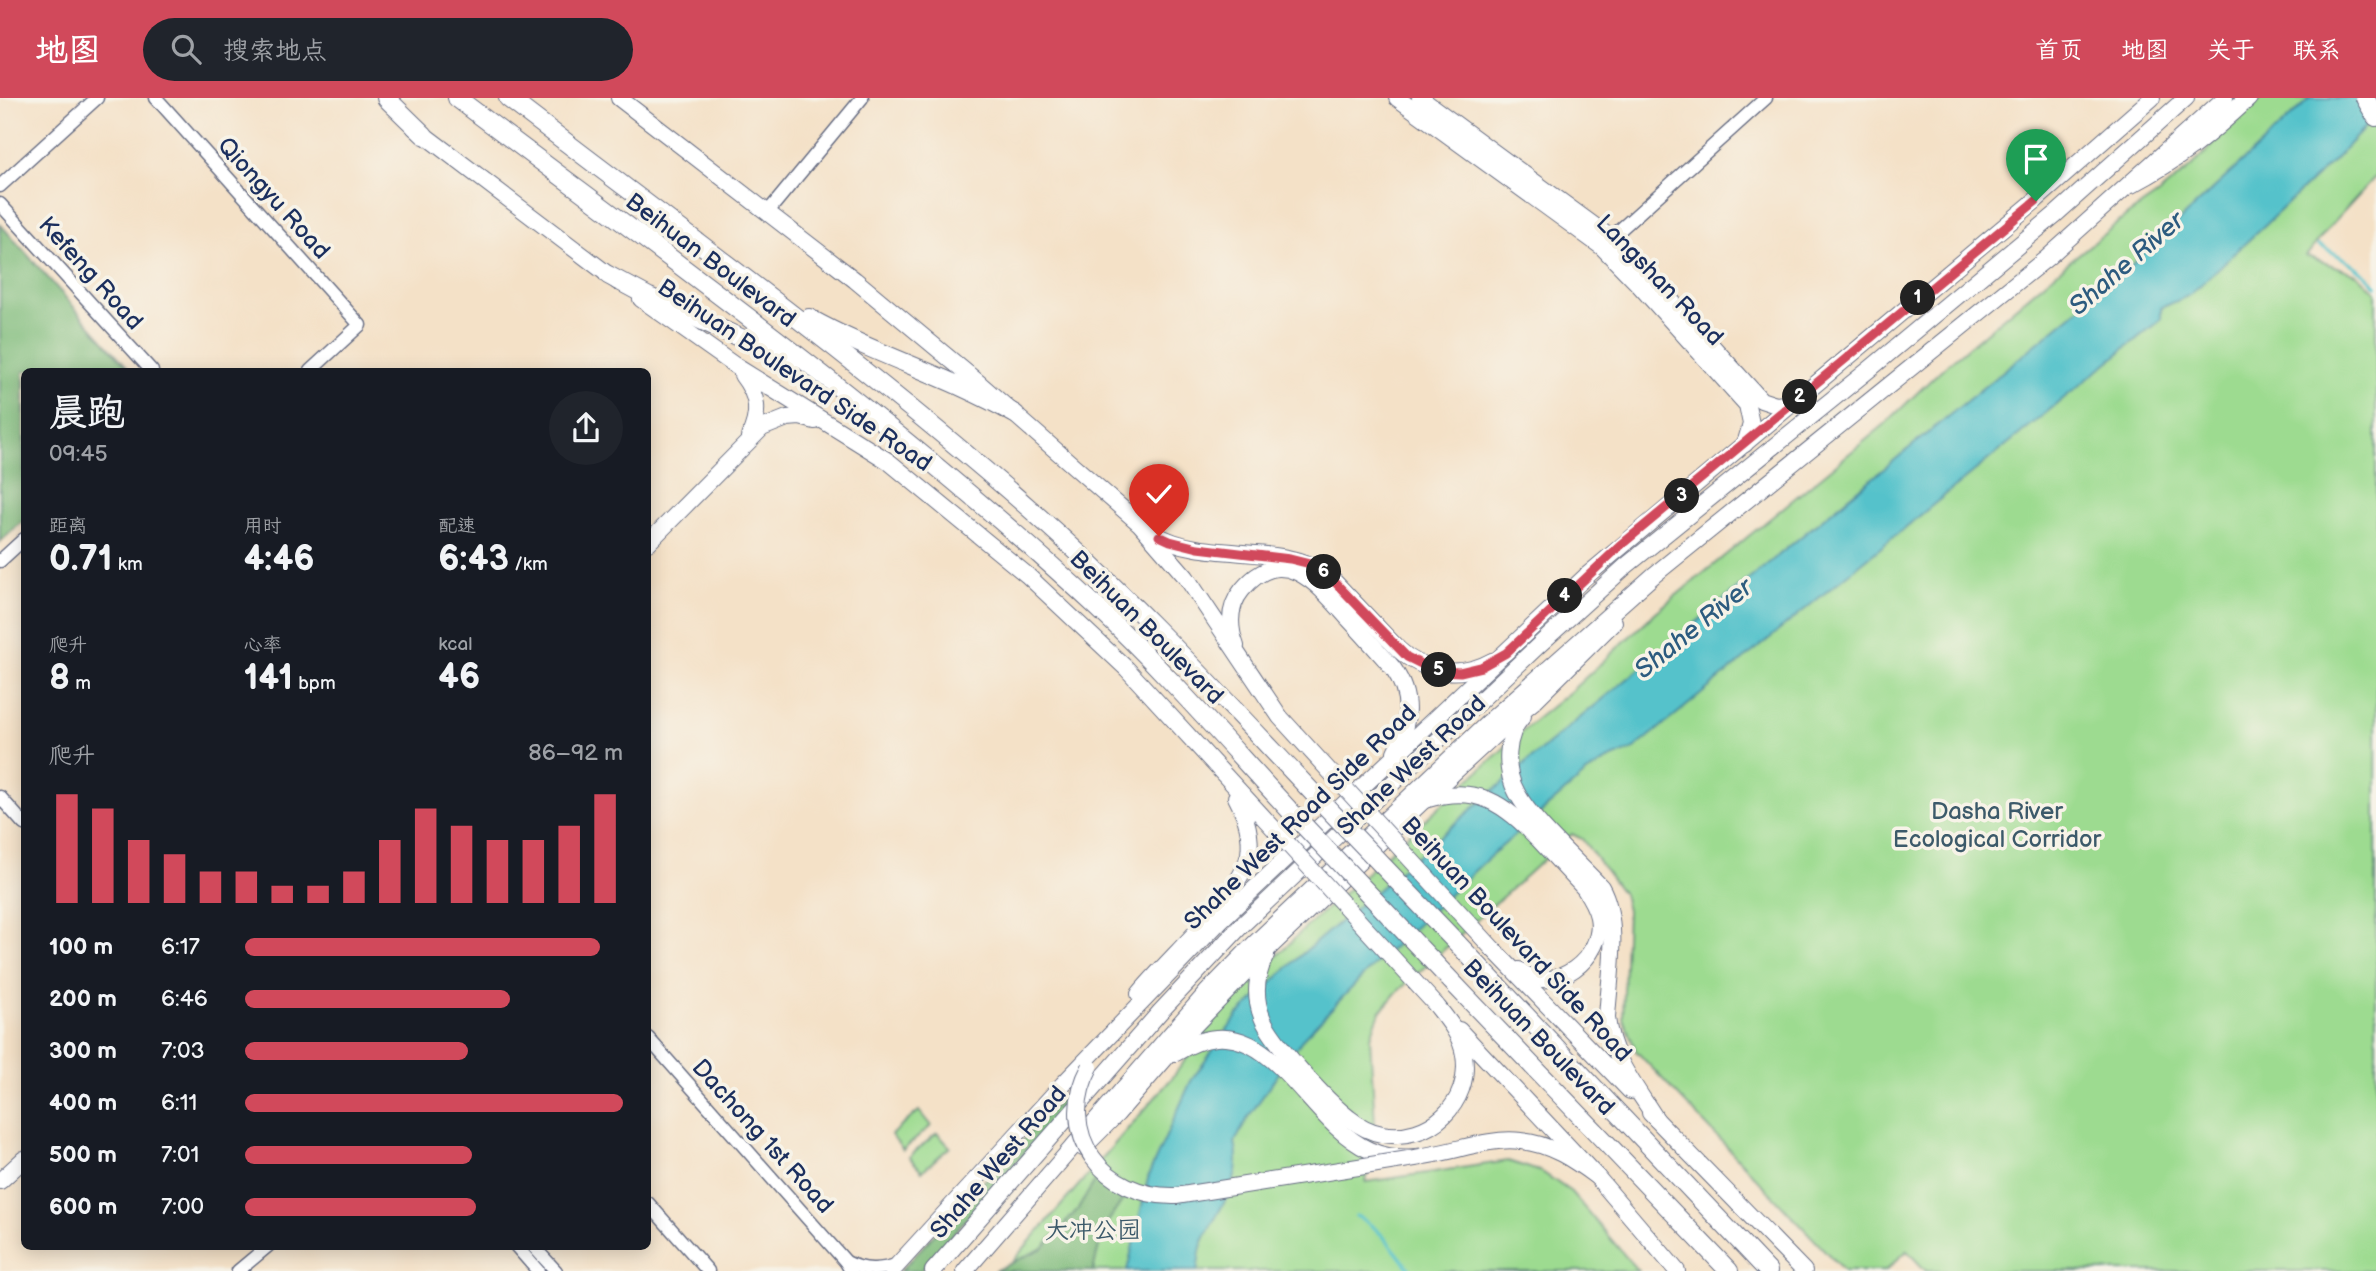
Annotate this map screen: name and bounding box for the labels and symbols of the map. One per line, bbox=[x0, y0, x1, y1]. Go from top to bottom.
pin bbox=[2006, 129, 2066, 201]
street label: Qiongyu Road bbox=[211, 131, 336, 265]
street label: Beihuan Boulevard bbox=[620, 187, 802, 334]
water label: Shahe River bbox=[2063, 205, 2192, 323]
street label: Langshan Road bbox=[1590, 209, 1729, 352]
street label: Kefeng Road bbox=[32, 211, 149, 336]
street label: Beihuan Boulevard Side Road bbox=[652, 273, 937, 478]
pin: 1 bbox=[1900, 280, 1936, 316]
pin: 2 bbox=[1783, 380, 1818, 414]
pin bbox=[1129, 464, 1189, 536]
pin: 3 bbox=[1664, 478, 1700, 514]
street label: Beihuan Boulevard bbox=[1064, 544, 1230, 710]
pin: 6 bbox=[1306, 554, 1342, 589]
water label: Shahe River bbox=[1629, 571, 1760, 686]
pin: 4 bbox=[1548, 578, 1582, 614]
pin: 5 bbox=[1422, 652, 1456, 688]
street label: Shahe West Road bbox=[1331, 689, 1492, 842]
street label: Shahe West Road Side Road bbox=[1178, 699, 1422, 936]
park label: Dasha River Ecological Corridor bbox=[1893, 797, 2102, 854]
street label: Beihuan Boulevard Side Road bbox=[1396, 810, 1638, 1068]
street label: Beihuan Boulevard bbox=[1457, 953, 1621, 1121]
street label: Dachong 1st Road bbox=[686, 1053, 839, 1219]
street label: Shahe West Road bbox=[924, 1080, 1073, 1245]
park label: 大冲公园 bbox=[1045, 1216, 1141, 1245]

